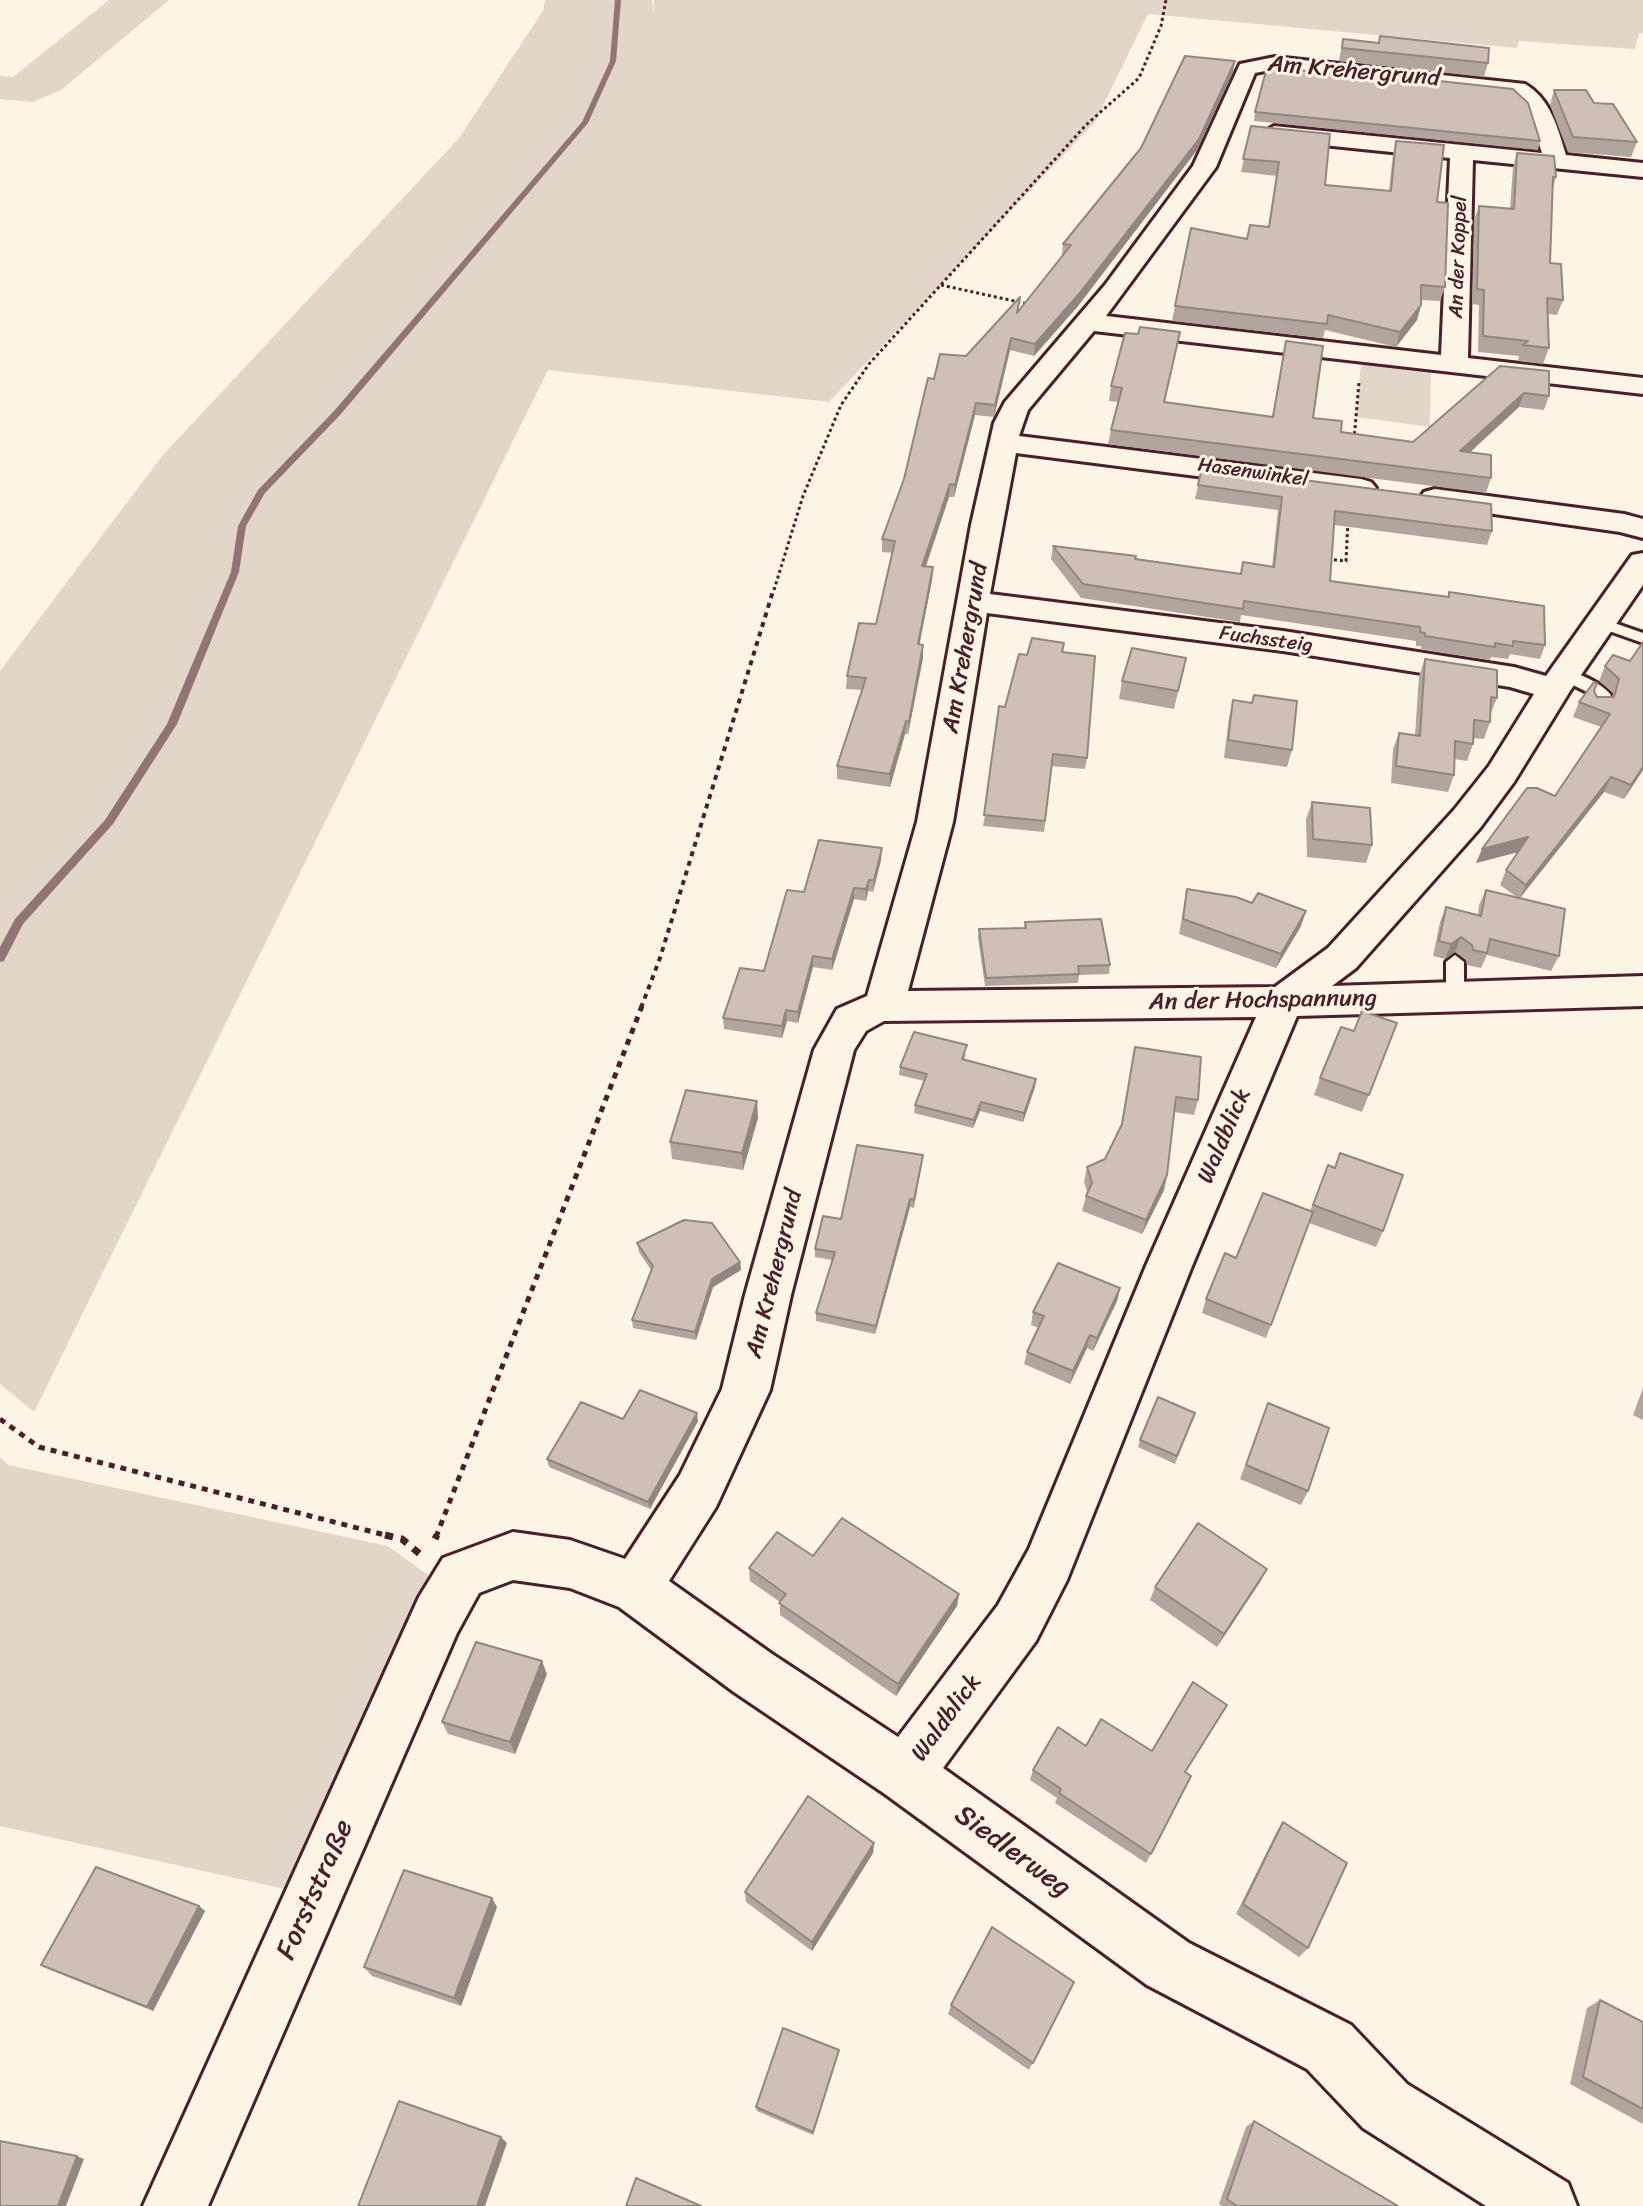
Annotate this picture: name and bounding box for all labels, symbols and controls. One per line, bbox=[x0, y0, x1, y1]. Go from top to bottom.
street label: Am Krehergrund bbox=[1267, 50, 1441, 94]
street label: An der Koppel bbox=[1445, 195, 1473, 319]
street label: Hasenwinkel bbox=[1196, 453, 1310, 493]
street label: Am Krehergrund bbox=[937, 561, 995, 735]
street label: Fuchssteig bbox=[1218, 622, 1314, 658]
street label: An der Hochspannung bbox=[1149, 985, 1377, 1017]
street label: Waldblick bbox=[1192, 1084, 1258, 1188]
street label: Am Krehergrund bbox=[740, 1187, 810, 1361]
street label: Waldblick bbox=[906, 1669, 988, 1767]
street label: Siedlerweg bbox=[947, 1799, 1077, 1905]
street label: Forststraße bbox=[270, 1815, 362, 1965]

